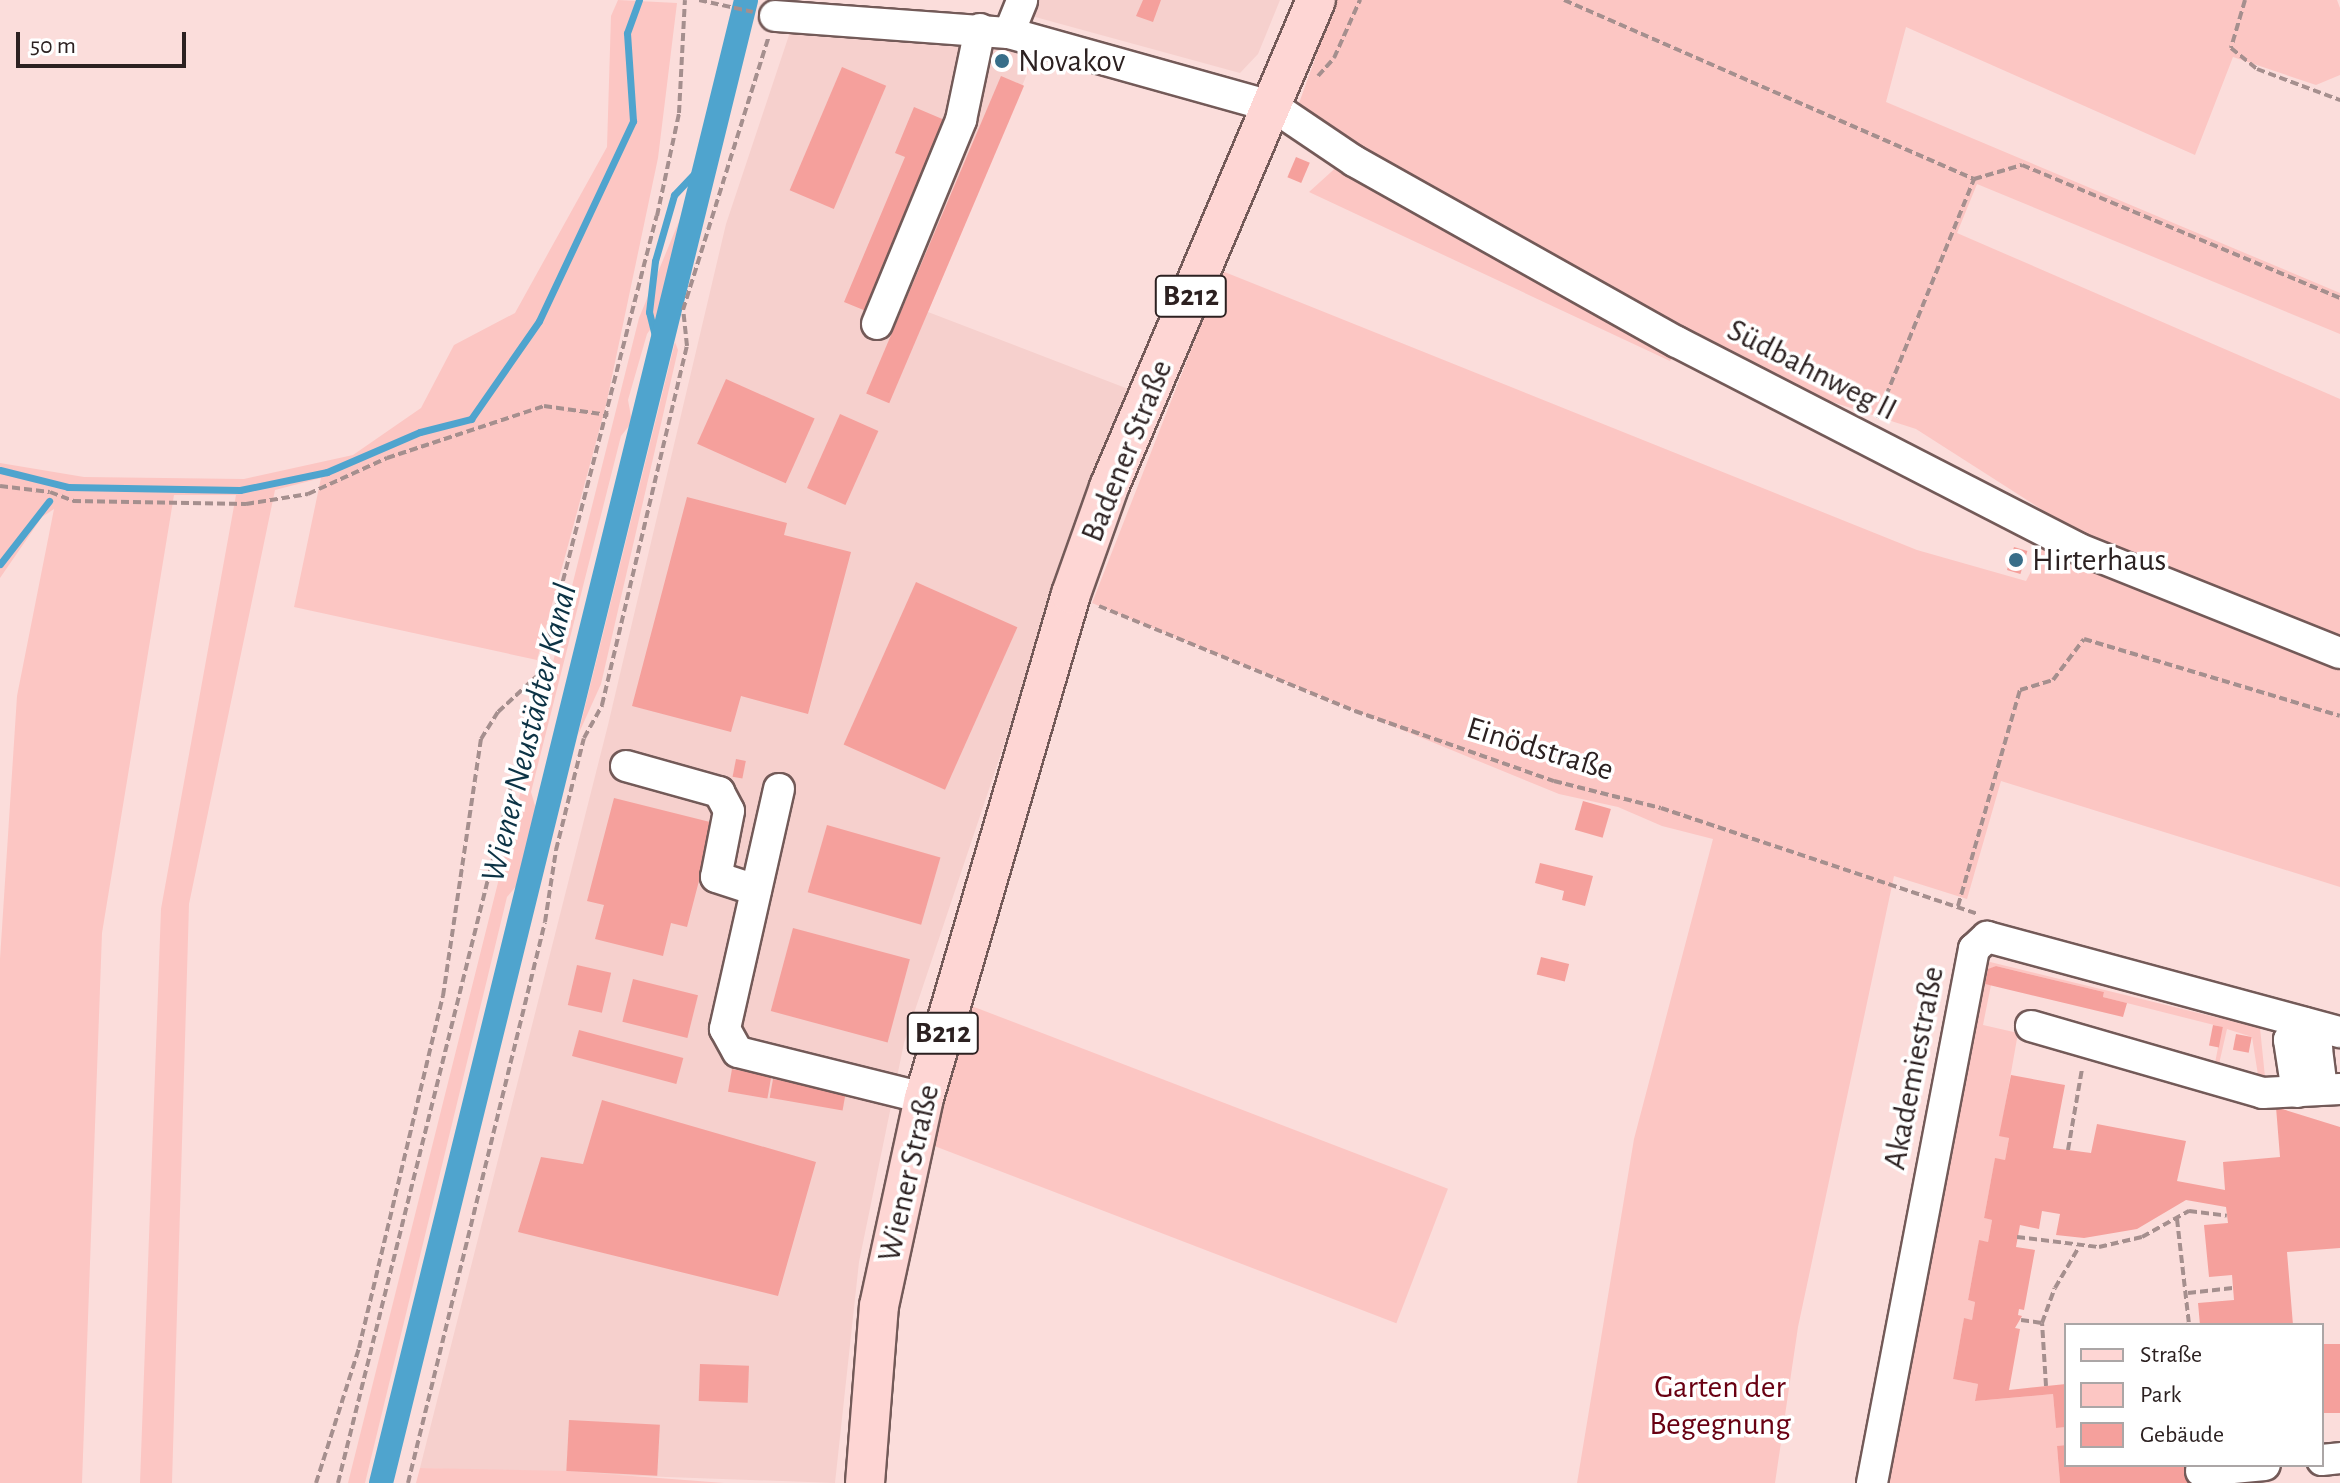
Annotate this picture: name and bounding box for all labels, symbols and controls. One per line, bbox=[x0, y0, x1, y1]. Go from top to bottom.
scale bar bbox=[20, 16, 190, 66]
text: 50 m bbox=[30, 34, 76, 58]
place label: Novakov bbox=[1018, 42, 1125, 80]
marker: Novakov bbox=[993, 52, 1011, 70]
road number: B212 bbox=[1153, 270, 1229, 322]
street label: Südbahnweg II bbox=[1721, 311, 1903, 429]
street label: Badener Straße bbox=[1073, 354, 1181, 548]
place label: Hirterhaus bbox=[2032, 541, 2166, 579]
marker: Hirterhaus bbox=[2007, 551, 2025, 569]
water label: Wiener Neustädter Kanal bbox=[473, 579, 587, 887]
street label: Einödstraße bbox=[1462, 709, 1618, 789]
street label: Akademiestraße bbox=[1876, 963, 1952, 1173]
road number: B212 bbox=[905, 1007, 981, 1059]
street label: Wiener Straße bbox=[870, 1081, 948, 1265]
legend bbox=[2064, 1323, 2324, 1467]
text: Straße bbox=[2140, 1343, 2202, 1367]
park label: Garten der Begegnung bbox=[1649, 1369, 1791, 1444]
text: Park bbox=[2140, 1383, 2181, 1407]
text: Gebäude bbox=[2140, 1423, 2224, 1447]

